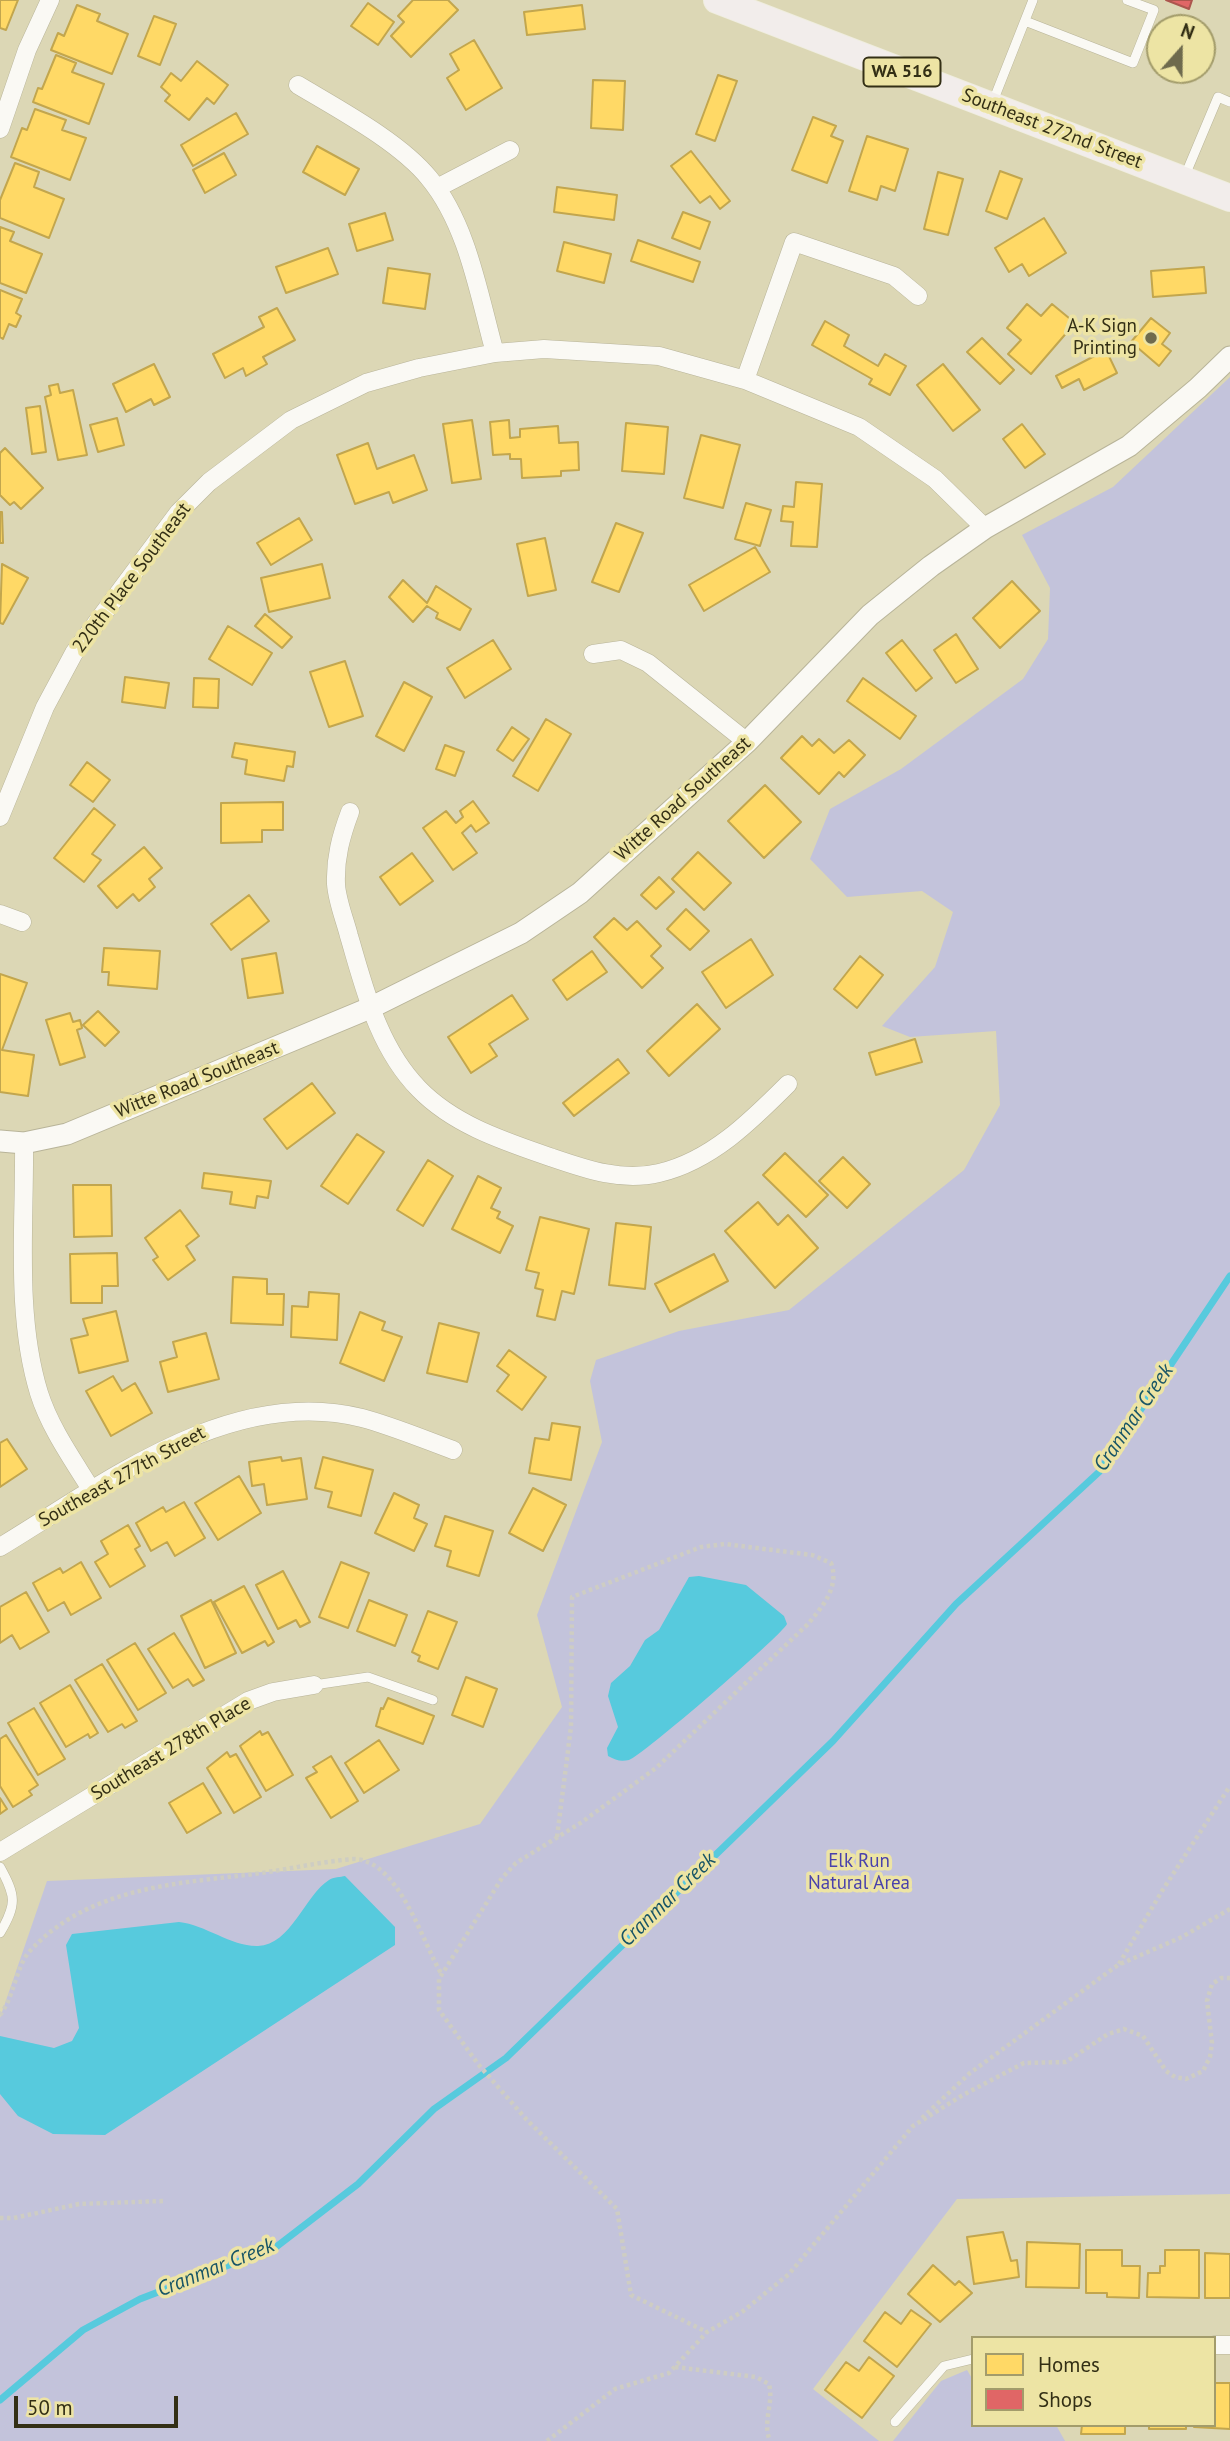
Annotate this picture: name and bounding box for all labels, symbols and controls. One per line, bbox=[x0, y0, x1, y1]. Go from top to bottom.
north arrow bbox=[1146, 14, 1216, 84]
text: N bbox=[1178, 18, 1198, 45]
road number: WA 516 bbox=[864, 58, 940, 86]
street label: Southeast 272nd Street bbox=[959, 84, 1145, 174]
place label: A-K Sign Printing bbox=[1067, 316, 1137, 360]
marker: A-K Sign Printing bbox=[1143, 330, 1159, 346]
street label: 220th Place Southeast bbox=[68, 498, 196, 658]
street label: Witte Road Southeast bbox=[611, 732, 755, 866]
street label: Witte Road Southeast bbox=[112, 1037, 282, 1123]
water label: Cranmar Creek bbox=[1089, 1359, 1179, 1477]
street label: Southeast 277th Street bbox=[35, 1422, 209, 1532]
street label: Southeast 278th Place bbox=[87, 1692, 255, 1806]
water label: Cranmar Creek bbox=[615, 1848, 721, 1952]
park label: Elk Run Natural Area bbox=[808, 1851, 910, 1895]
water label: Cranmar Creek bbox=[154, 2233, 278, 2303]
legend bbox=[971, 2336, 1216, 2427]
text: Homes bbox=[1038, 2351, 1100, 2378]
scale bar bbox=[18, 2382, 182, 2426]
text: Shops bbox=[1038, 2386, 1092, 2413]
text: 50 m bbox=[27, 2394, 73, 2421]

